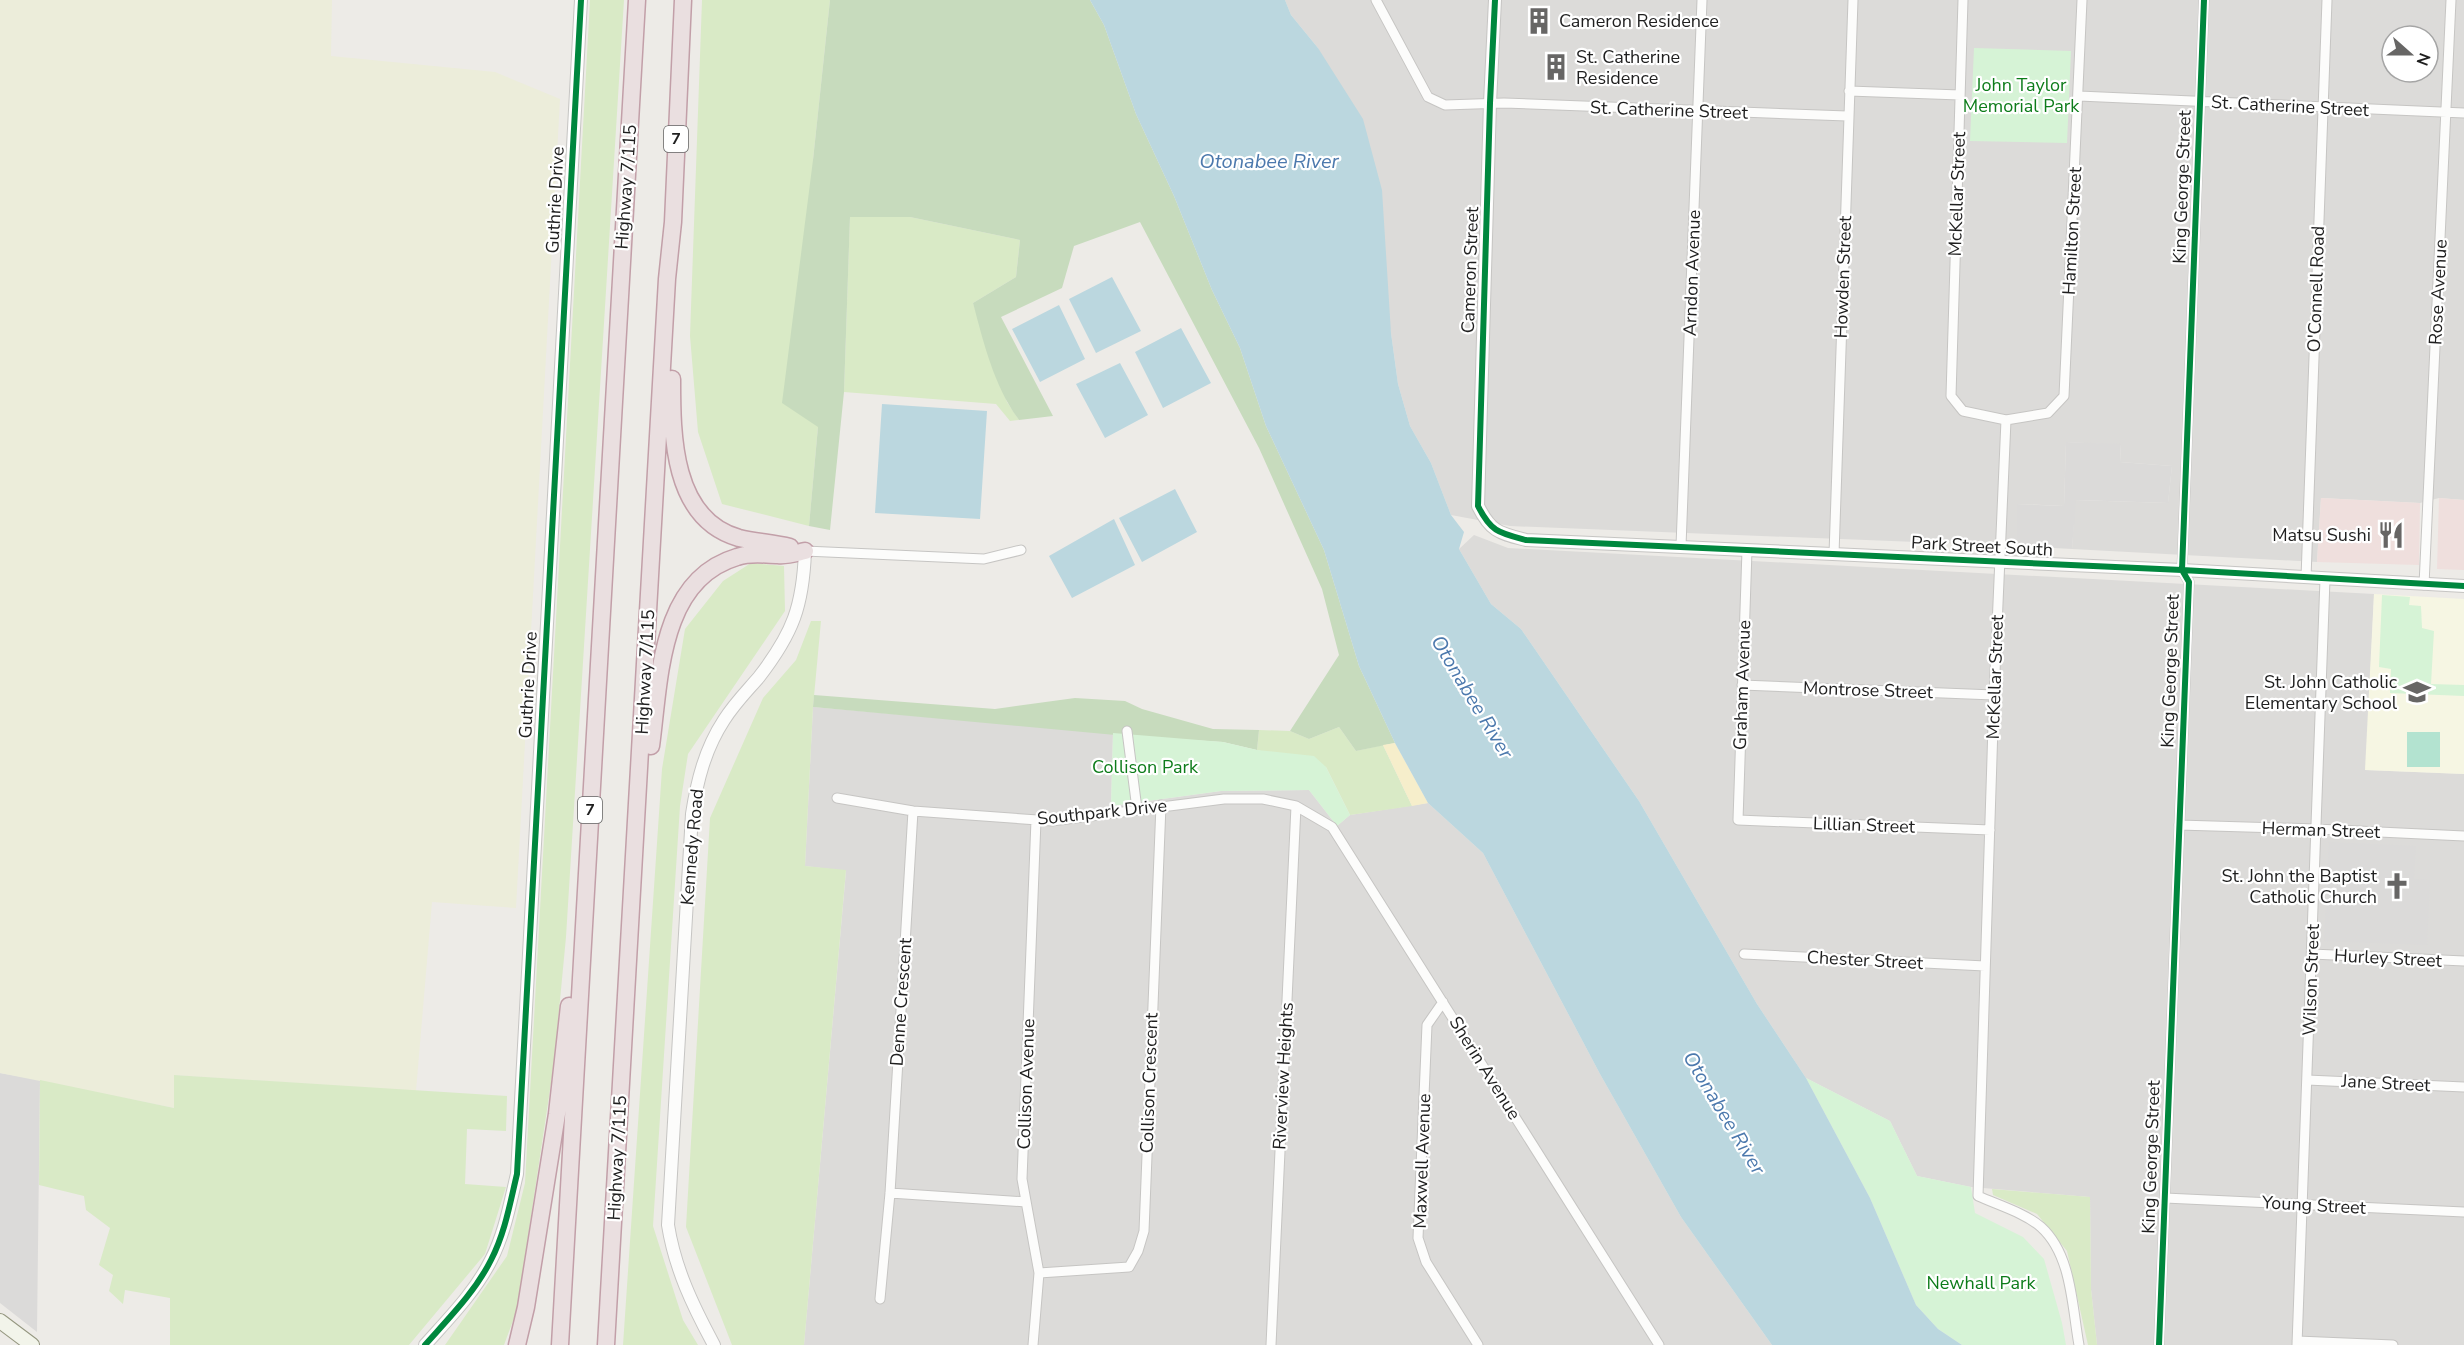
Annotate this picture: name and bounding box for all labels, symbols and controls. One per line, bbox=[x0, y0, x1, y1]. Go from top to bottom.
building icon: Cameron Residence bbox=[1524, 6, 1554, 36]
place label: Cameron Residence bbox=[1559, 9, 1719, 33]
north arrow bbox=[2380, 24, 2440, 84]
place label: St. Catherine Residence bbox=[1576, 45, 1680, 90]
text: N bbox=[2411, 49, 2435, 69]
building icon: St. Catherine Residence bbox=[1541, 52, 1571, 82]
park label: John Taylor Memorial Park bbox=[1963, 73, 2080, 118]
street label: St. Catherine Street bbox=[2211, 90, 2370, 122]
street label: St. Catherine Street bbox=[1590, 95, 1749, 125]
street label: King George Street bbox=[2167, 109, 2197, 264]
street label: Highway 7/115 bbox=[610, 124, 642, 250]
road number: 7 bbox=[664, 126, 688, 152]
street label: McKellar Street bbox=[1943, 131, 1971, 257]
street label: Guthrie Drive bbox=[540, 146, 570, 254]
water label: Otonabee River bbox=[1199, 148, 1340, 175]
street label: Hamilton Street bbox=[2057, 166, 2087, 296]
street label: Cameron Street bbox=[1456, 206, 1484, 334]
street label: Arndon Avenue bbox=[1678, 209, 1706, 337]
street label: Howden Street bbox=[1829, 215, 1857, 339]
street label: O'Connell Road bbox=[2302, 225, 2330, 353]
street label: Rose Avenue bbox=[2423, 238, 2453, 346]
restaurant icon: Matsu Sushi bbox=[2376, 520, 2406, 550]
place label: Matsu Sushi bbox=[2272, 523, 2371, 547]
street label: Park Street South bbox=[1910, 530, 2054, 562]
street label: King George Street bbox=[2155, 593, 2185, 748]
street label: Highway 7/115 bbox=[630, 609, 660, 735]
street label: McKellar Street bbox=[1981, 614, 2009, 740]
street label: Graham Avenue bbox=[1728, 620, 1756, 750]
water label: Otonabee River bbox=[1425, 630, 1520, 764]
street label: Guthrie Drive bbox=[513, 631, 543, 739]
place label: St. John Catholic Elementary School bbox=[2245, 670, 2398, 715]
street label: Montrose Street bbox=[1803, 676, 1934, 704]
school or university icon: St. John Catholic Elementary School bbox=[2402, 677, 2432, 707]
park label: Collison Park bbox=[1092, 755, 1199, 779]
street label: Kennedy Road bbox=[675, 788, 709, 906]
street label: Southpark Drive bbox=[1036, 793, 1168, 831]
road number: 7 bbox=[578, 797, 602, 823]
street label: Lillian Street bbox=[1812, 811, 1916, 839]
street label: Herman Street bbox=[2261, 816, 2381, 844]
place label: St. John the Baptist Catholic Church bbox=[2222, 864, 2378, 909]
church icon: St. John the Baptist Catholic Church bbox=[2382, 871, 2412, 901]
street label: Wilson Street bbox=[2297, 923, 2325, 1036]
street label: Denne Crescent bbox=[885, 936, 918, 1067]
street label: Hurley Street bbox=[2333, 943, 2443, 973]
street label: Chester Street bbox=[1806, 945, 1924, 975]
street label: Riverview Heights bbox=[1267, 1002, 1299, 1150]
street label: Collison Crescent bbox=[1135, 1012, 1163, 1154]
street label: Sherin Avenue bbox=[1444, 1012, 1526, 1124]
street label: Collison Avenue bbox=[1012, 1018, 1040, 1150]
water label: Otonabee River bbox=[1677, 1046, 1772, 1180]
street label: Jane Street bbox=[2340, 1069, 2432, 1097]
street label: King George Street bbox=[2136, 1079, 2166, 1234]
street label: Maxwell Avenue bbox=[1408, 1093, 1436, 1229]
street label: Highway 7/115 bbox=[602, 1095, 632, 1221]
street label: Young Street bbox=[2260, 1190, 2367, 1220]
park label: Newhall Park bbox=[1927, 1271, 2036, 1295]

